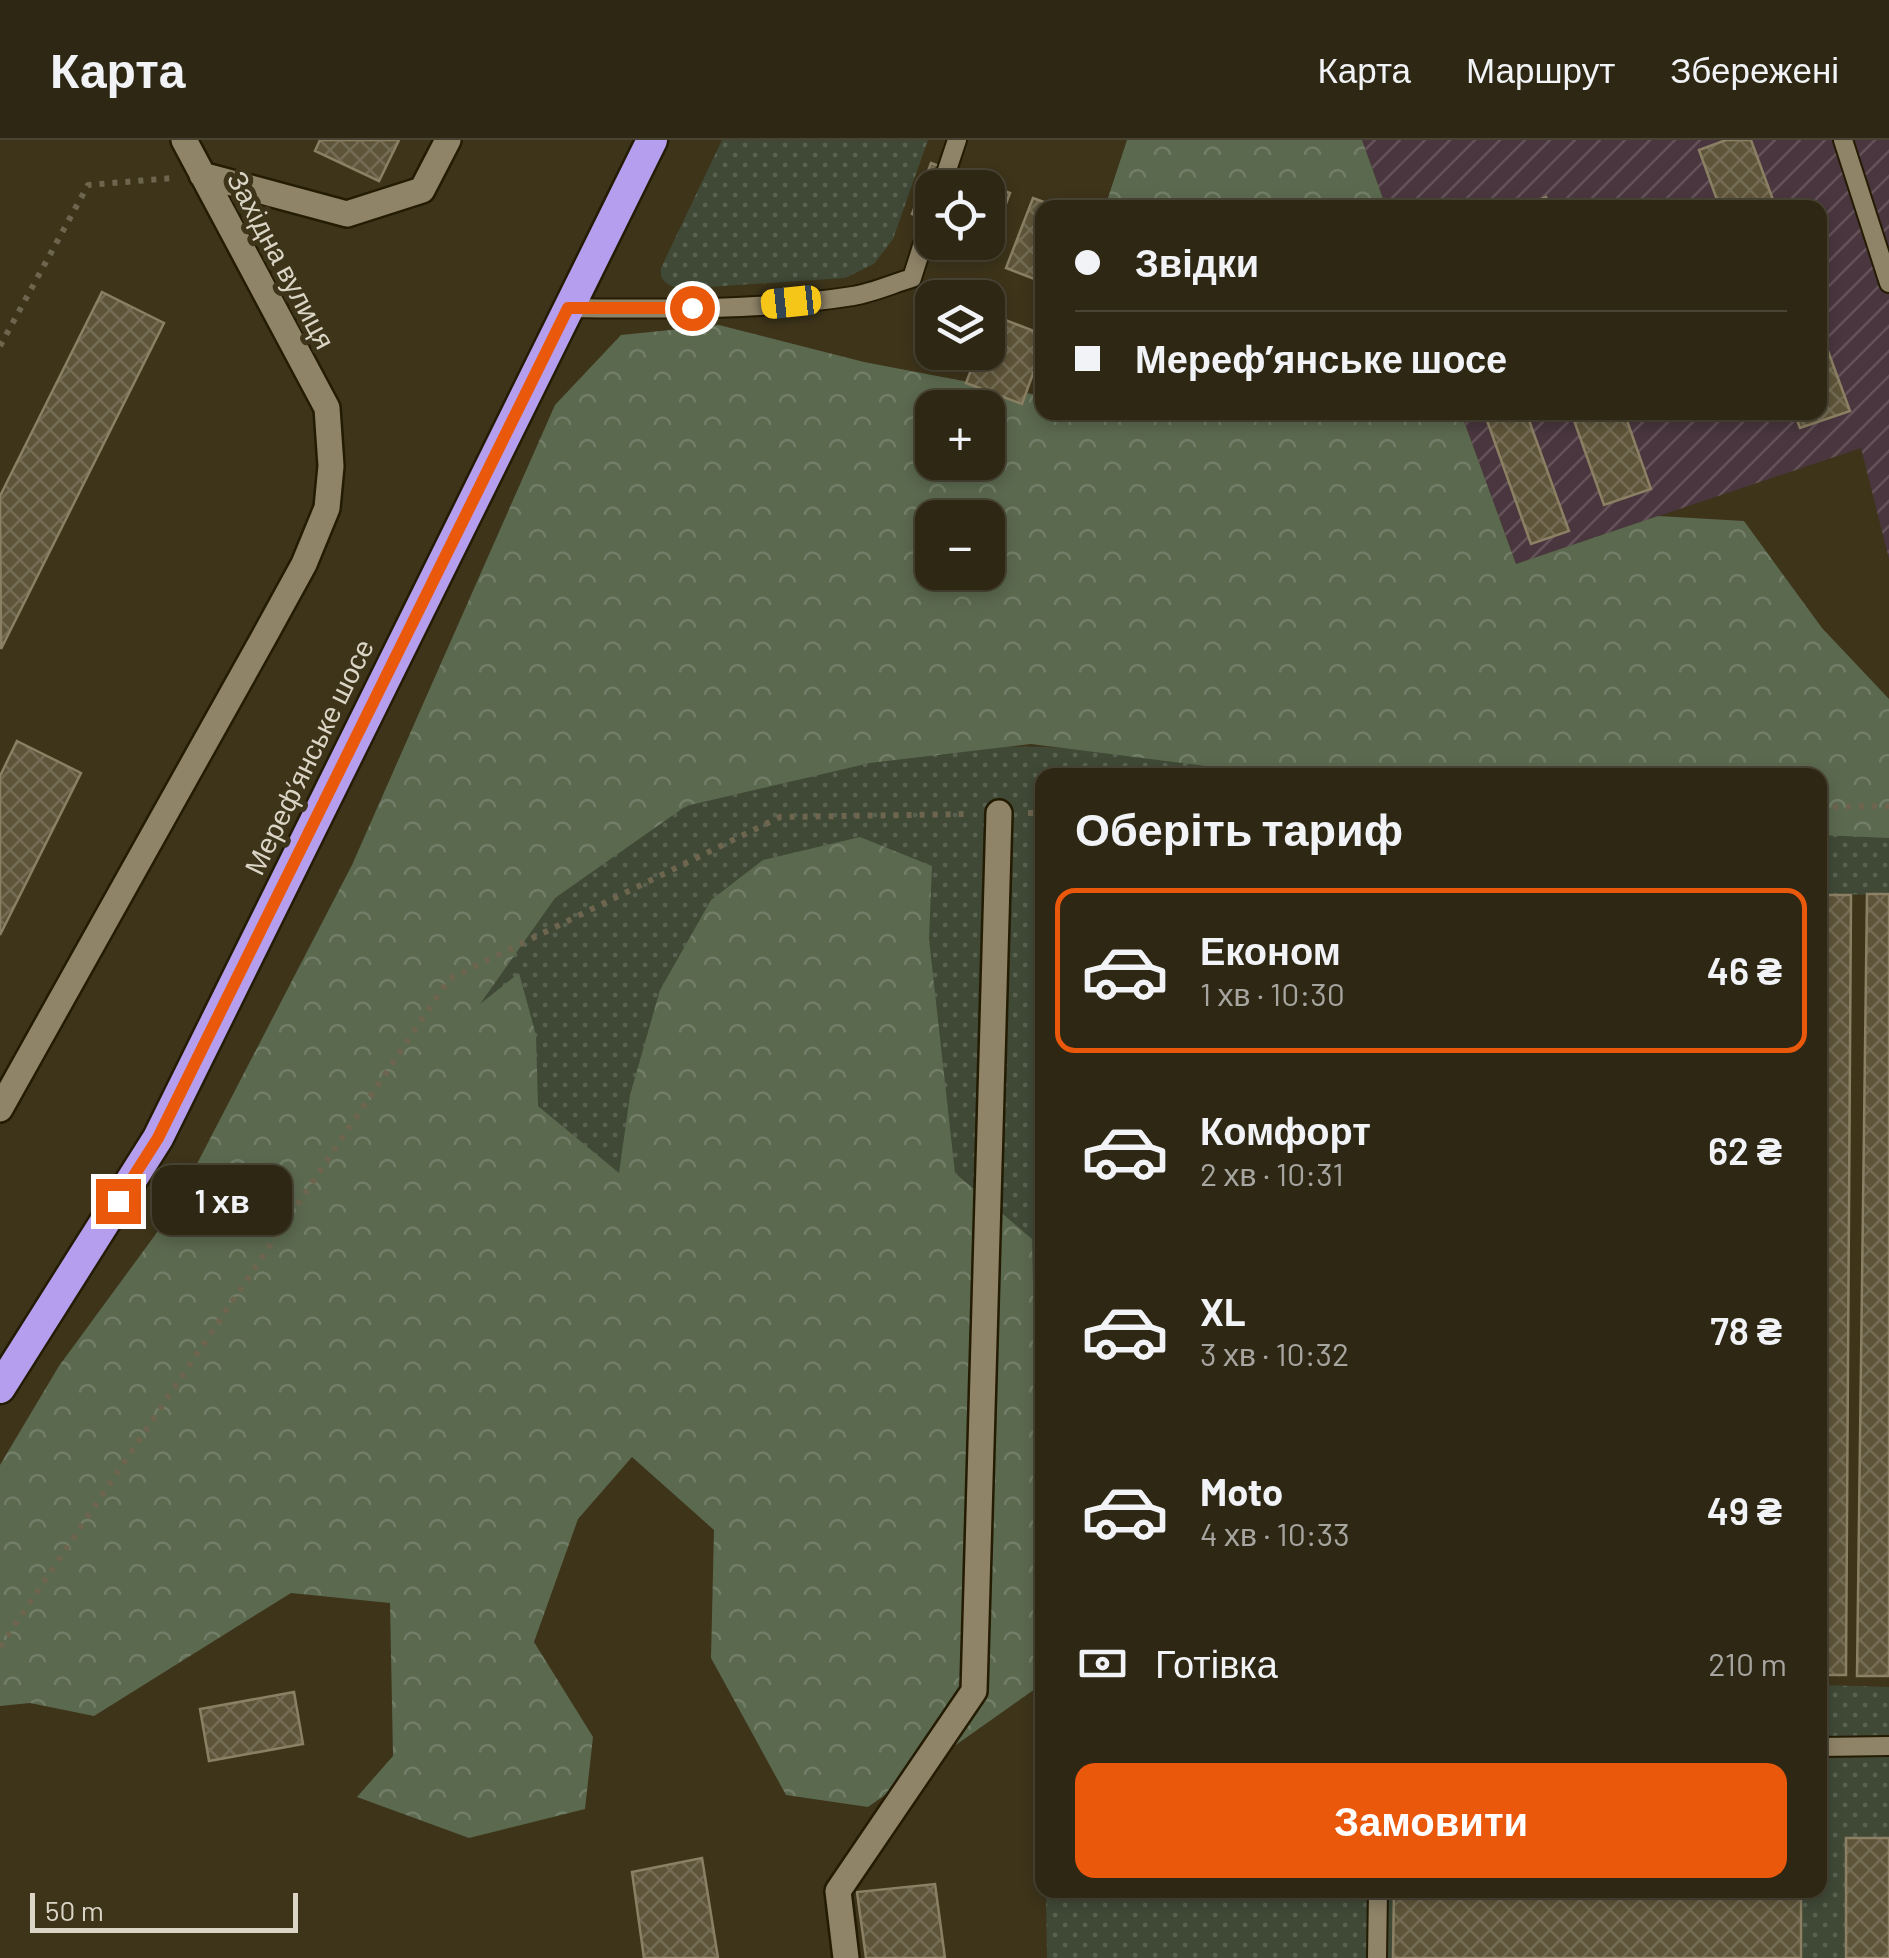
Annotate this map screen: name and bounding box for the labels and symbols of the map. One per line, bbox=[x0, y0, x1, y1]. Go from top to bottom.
street label: Західна вулиця bbox=[221, 165, 343, 354]
car bbox=[760, 284, 822, 320]
route start bbox=[670, 286, 715, 331]
street label: Мереф’янське шосе bbox=[236, 633, 380, 880]
callout: 1 хв bbox=[153, 1166, 293, 1236]
route end bbox=[96, 1179, 141, 1224]
scale bar bbox=[30, 1888, 298, 1932]

